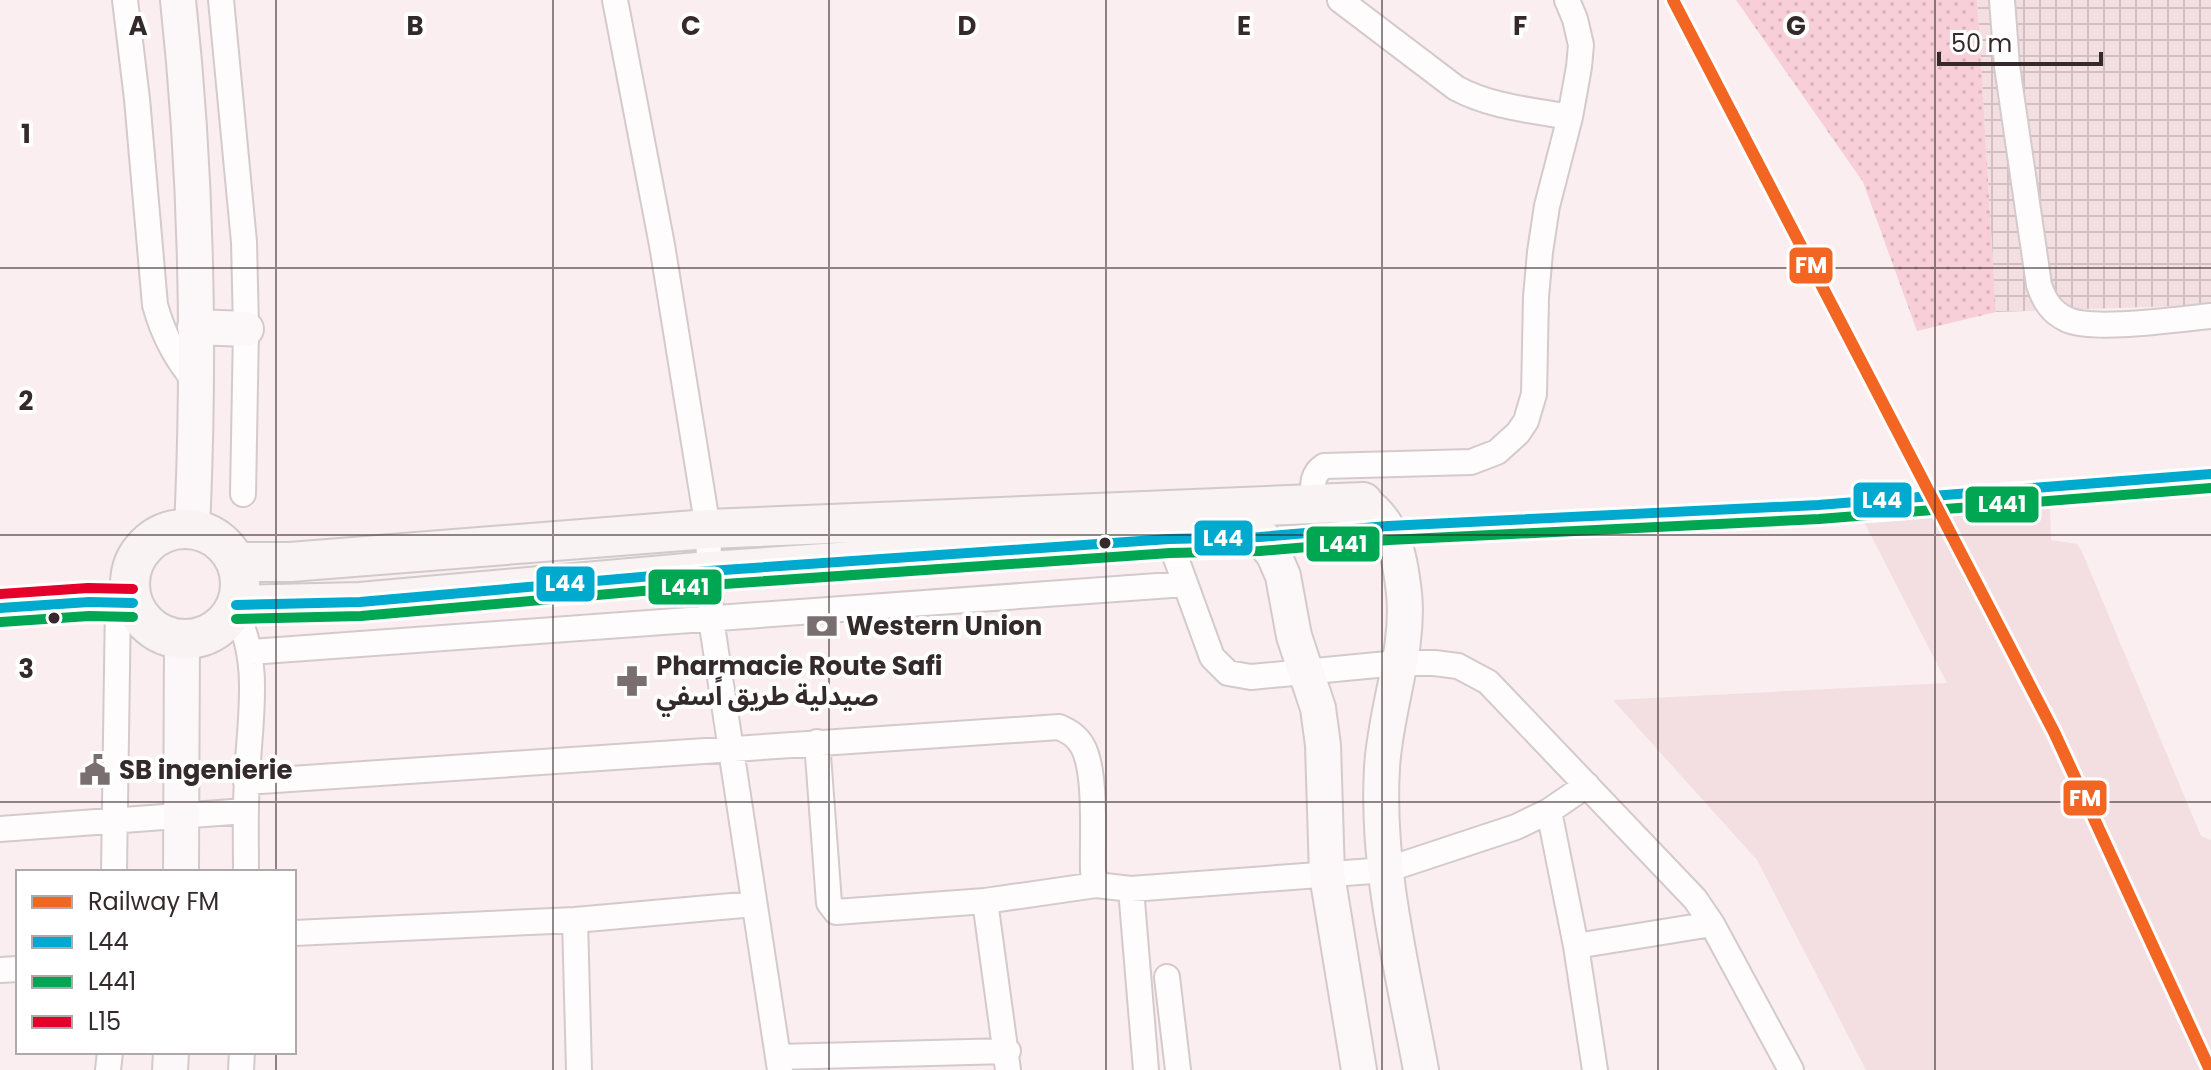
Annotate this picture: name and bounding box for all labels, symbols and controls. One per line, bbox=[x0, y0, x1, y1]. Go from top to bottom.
text: A bbox=[128, 8, 148, 44]
text: B bbox=[406, 8, 424, 44]
text: C bbox=[681, 8, 701, 44]
text: D bbox=[958, 8, 977, 44]
text: E bbox=[1237, 8, 1251, 44]
text: F bbox=[1513, 8, 1527, 44]
text: G bbox=[1786, 8, 1806, 44]
scale bar bbox=[1939, 16, 2101, 66]
text: 50 m bbox=[1951, 27, 2012, 60]
text: 1 bbox=[21, 116, 31, 152]
line badge: FM bbox=[1788, 246, 1834, 285]
text: FM bbox=[1795, 250, 1827, 281]
text: 2 bbox=[19, 383, 34, 419]
line badge: L44 bbox=[1852, 481, 1913, 519]
text: L44 bbox=[1862, 485, 1902, 516]
line badge: L441 bbox=[1964, 485, 2040, 524]
text: L441 bbox=[1978, 489, 2026, 520]
line badge: L44 bbox=[1193, 519, 1254, 557]
text: L44 bbox=[1203, 523, 1243, 554]
line badge: L441 bbox=[1305, 525, 1381, 563]
text: L441 bbox=[1319, 529, 1367, 560]
unlabelled marker bbox=[1097, 535, 1113, 551]
line badge: L44 bbox=[535, 565, 596, 603]
text: L44 bbox=[545, 568, 585, 599]
line badge: L441 bbox=[647, 568, 723, 606]
text: L441 bbox=[661, 572, 709, 603]
place label: Western Union bbox=[846, 608, 1042, 644]
bank icon: Western Union bbox=[805, 609, 839, 643]
unlabelled marker bbox=[46, 610, 62, 626]
place label: Pharmacie Route Safi صيدلية طريق اًسفي bbox=[656, 648, 942, 717]
text: 3 bbox=[18, 651, 34, 687]
pharmacy icon: Pharmacie Route Safi صيدلية طريق اًسفي bbox=[615, 664, 649, 698]
place label: SB ingenierie bbox=[119, 752, 293, 788]
public building icon: SB ingenierie bbox=[78, 753, 112, 787]
line badge: FM bbox=[2062, 779, 2108, 817]
text: FM bbox=[2069, 783, 2101, 814]
legend bbox=[16, 870, 296, 1054]
text: Railway FM bbox=[88, 885, 219, 918]
text: L44 bbox=[88, 925, 129, 958]
text: L441 bbox=[88, 965, 136, 998]
text: L15 bbox=[88, 1005, 121, 1038]

